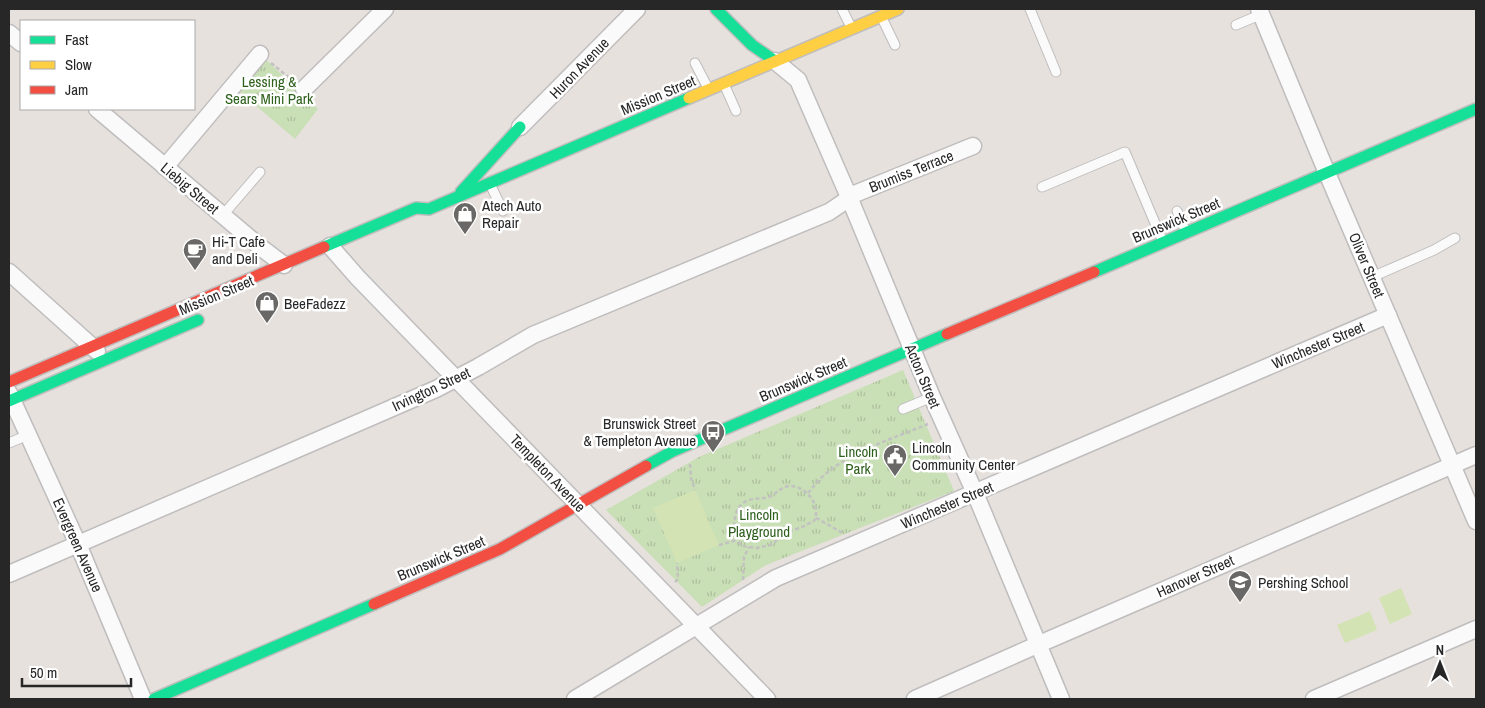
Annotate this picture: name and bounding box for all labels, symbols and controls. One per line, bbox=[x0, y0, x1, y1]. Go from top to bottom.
legend bbox=[20, 20, 195, 110]
text: Fast bbox=[65, 29, 89, 50]
street label: Huron Avenue bbox=[544, 33, 614, 103]
text: Slow bbox=[65, 54, 92, 75]
street label: Mission Street bbox=[617, 70, 699, 120]
park label: Lessing & Sears Mini Park bbox=[225, 71, 314, 109]
text: Jam bbox=[65, 79, 88, 100]
street label: Brumiss Terrace bbox=[866, 144, 956, 197]
street label: Liebig Street bbox=[156, 157, 224, 219]
street label: Brunswick Street bbox=[1129, 192, 1223, 248]
place label: Atech Auto Repair bbox=[481, 195, 542, 233]
shop icon: Atech Auto Repair bbox=[452, 201, 478, 235]
street label: Oliver Street bbox=[1344, 229, 1390, 301]
place label: Hi-T Cafe and Deli bbox=[212, 231, 265, 269]
cafe icon: Hi-T Cafe and Deli bbox=[182, 237, 208, 271]
street label: Mission Street bbox=[175, 270, 257, 320]
shop icon: BeeFadezz bbox=[254, 290, 280, 324]
place label: BeeFadezz bbox=[284, 293, 346, 314]
street label: Winchester Street bbox=[1269, 316, 1368, 374]
street label: Acton Street bbox=[900, 340, 946, 412]
street label: Brunswick Street bbox=[756, 351, 850, 407]
street label: Irvington Street bbox=[388, 361, 474, 416]
place label: Brunswick Street & Templeton Avenue bbox=[584, 413, 697, 451]
bus stop icon: Brunswick Street & Templeton Avenue bbox=[700, 419, 726, 453]
street label: Templeton Avenue bbox=[505, 429, 591, 517]
place label: Lincoln Community Center bbox=[912, 437, 1015, 475]
park label: Lincoln Park bbox=[838, 441, 878, 479]
public building icon: Lincoln Community Center bbox=[882, 443, 908, 477]
street label: Winchester Street bbox=[898, 476, 997, 534]
street label: Evergreen Avenue bbox=[48, 495, 108, 596]
park label: Lincoln Playground bbox=[728, 504, 790, 542]
street label: Brunswick Street bbox=[394, 530, 488, 586]
street label: Hanover Street bbox=[1153, 549, 1238, 602]
school or university icon: Pershing School bbox=[1227, 569, 1253, 603]
place label: Pershing School bbox=[1258, 572, 1348, 593]
north arrow bbox=[1415, 638, 1465, 688]
text: N bbox=[1436, 641, 1444, 659]
scale bar bbox=[22, 656, 131, 688]
text: 50 m bbox=[30, 662, 57, 683]

